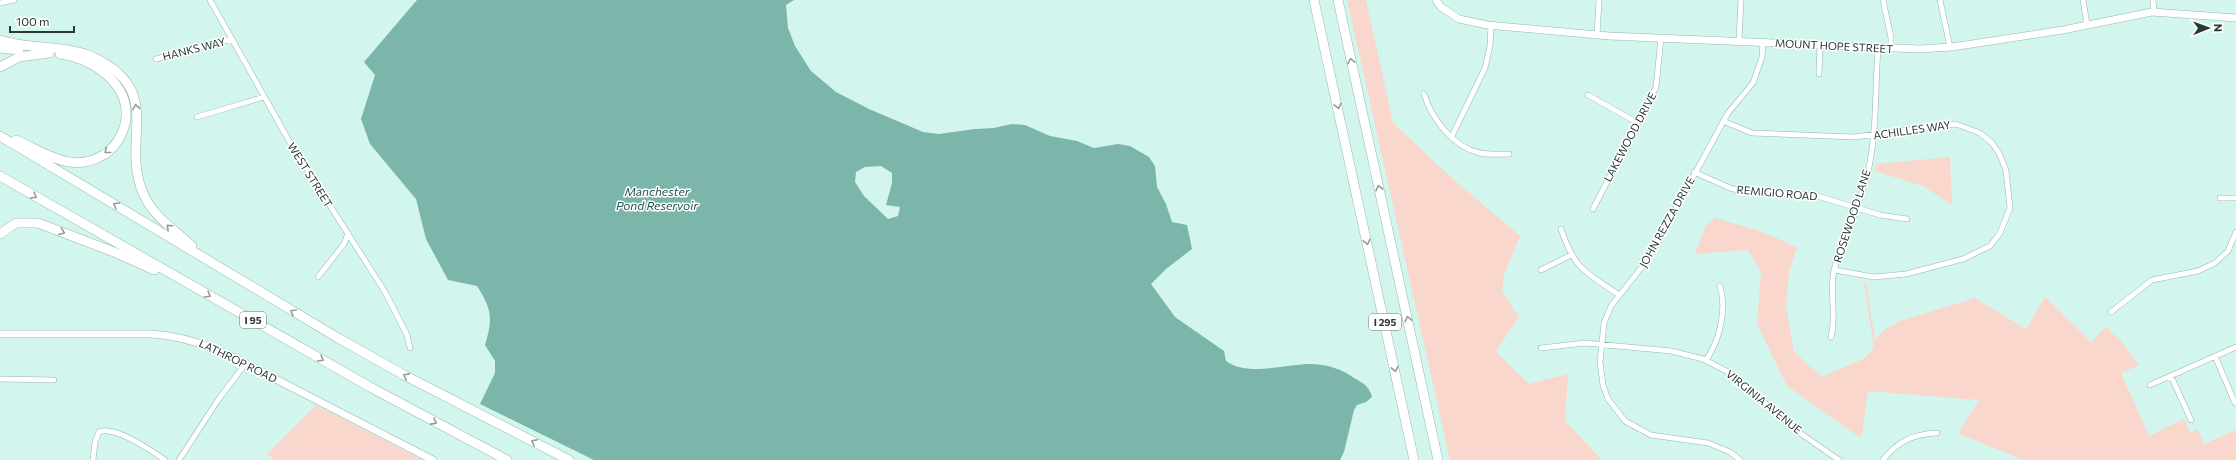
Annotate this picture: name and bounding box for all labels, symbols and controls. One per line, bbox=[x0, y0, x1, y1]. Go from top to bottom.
scale bar bbox=[10, 8, 74, 34]
north arrow bbox=[2188, 8, 2228, 48]
text: 100 m bbox=[16, 14, 50, 28]
text: N bbox=[2212, 24, 2225, 32]
street label: HANKS WAY bbox=[161, 34, 227, 63]
street label: MOUNT HOPE STREET bbox=[1775, 36, 1893, 55]
one-way arrow bbox=[1348, 58, 1356, 64]
street label: LAKEWOOD DRIVE bbox=[1600, 90, 1659, 184]
one-way arrow bbox=[1333, 103, 1341, 110]
one-way arrow bbox=[133, 104, 141, 111]
street label: ACHILLES WAY bbox=[1872, 118, 1951, 141]
street label: WEST STREET bbox=[285, 140, 336, 210]
one-way arrow bbox=[105, 147, 112, 154]
street label: ROSEWOOD LANE bbox=[1830, 168, 1873, 264]
street label: JOHN REZZA DRIVE bbox=[1636, 174, 1698, 270]
street label: REMIGIO ROAD bbox=[1736, 182, 1818, 203]
water label: Manchester Pond Reservoir bbox=[616, 184, 699, 212]
one-way arrow bbox=[1375, 185, 1383, 191]
one-way arrow bbox=[30, 191, 37, 198]
one-way arrow bbox=[113, 203, 120, 210]
one-way arrow bbox=[166, 224, 174, 232]
one-way arrow bbox=[58, 227, 65, 235]
one-way arrow bbox=[1363, 238, 1371, 245]
one-way arrow bbox=[204, 290, 211, 297]
one-way arrow bbox=[290, 309, 297, 316]
road number: I 95 bbox=[240, 312, 266, 328]
road number: I 295 bbox=[1369, 314, 1401, 330]
one-way arrow bbox=[1404, 316, 1412, 322]
street label: LATHROP ROAD bbox=[197, 336, 279, 385]
one-way arrow bbox=[316, 354, 324, 362]
one-way arrow bbox=[1390, 365, 1398, 372]
street label: VIRGINIA AVENUE bbox=[1724, 367, 1805, 436]
one-way arrow bbox=[403, 373, 410, 381]
one-way arrow bbox=[430, 417, 438, 425]
one-way arrow bbox=[531, 439, 538, 447]

